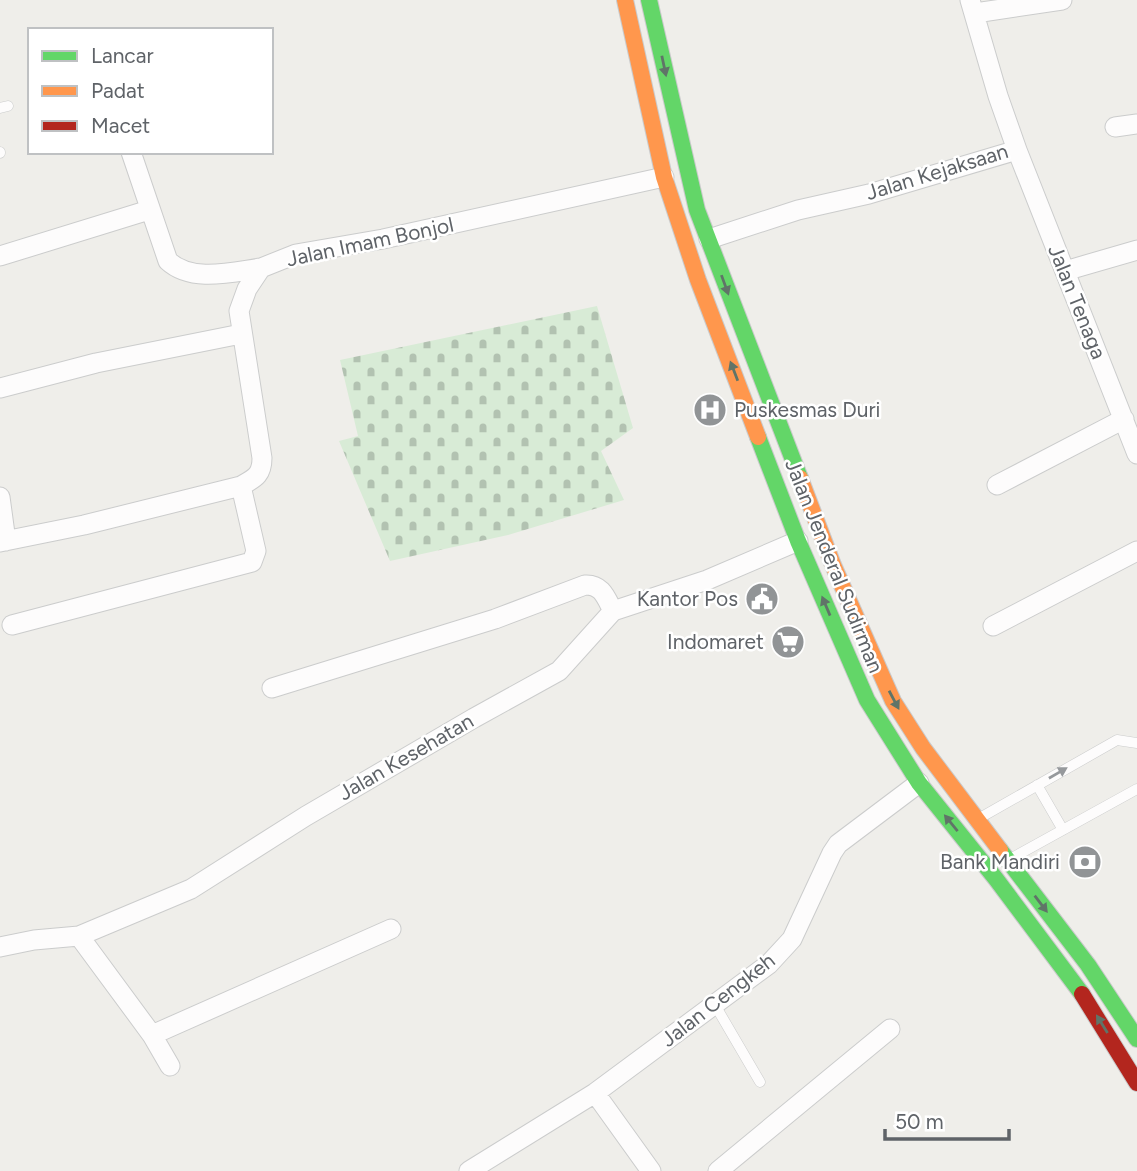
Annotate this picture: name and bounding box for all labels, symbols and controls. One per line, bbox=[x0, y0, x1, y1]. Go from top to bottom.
legend bbox=[28, 28, 273, 154]
text: Lancar bbox=[91, 43, 154, 68]
one-way arrow bbox=[659, 55, 670, 77]
text: Padat bbox=[91, 78, 145, 103]
text: Macet bbox=[91, 113, 150, 138]
street label: Jalan Kejaksaan bbox=[863, 138, 1011, 205]
street label: Jalan Imam Bonjol bbox=[284, 212, 456, 271]
street label: Jalan Tenaga bbox=[1043, 241, 1112, 363]
one-way arrow bbox=[720, 275, 731, 296]
one-way arrow bbox=[728, 361, 739, 382]
hospital icon: Puskesmas Duri bbox=[691, 391, 729, 429]
place label: Puskesmas Duri bbox=[734, 397, 880, 422]
street label: Jalan Jenderal Sudirman bbox=[780, 455, 889, 676]
public building icon: Kantor Pos bbox=[743, 580, 781, 618]
place label: Kantor Pos bbox=[637, 586, 738, 611]
one-way arrow bbox=[820, 595, 831, 616]
supermarket icon: Indomaret bbox=[769, 623, 807, 661]
place label: Indomaret bbox=[667, 629, 764, 654]
one-way arrow bbox=[888, 690, 899, 710]
street label: Jalan Kesehatan bbox=[334, 708, 478, 805]
one-way arrow bbox=[1048, 767, 1068, 779]
one-way arrow bbox=[944, 814, 959, 831]
bank icon: Bank Mandiri bbox=[1066, 843, 1104, 881]
place label: Bank Mandiri bbox=[940, 849, 1060, 874]
one-way arrow bbox=[1034, 895, 1048, 913]
street label: Jalan Cengkeh bbox=[656, 947, 780, 1052]
one-way arrow bbox=[1096, 1015, 1109, 1034]
scale bar bbox=[885, 1098, 1009, 1142]
text: 50 m bbox=[895, 1109, 944, 1134]

